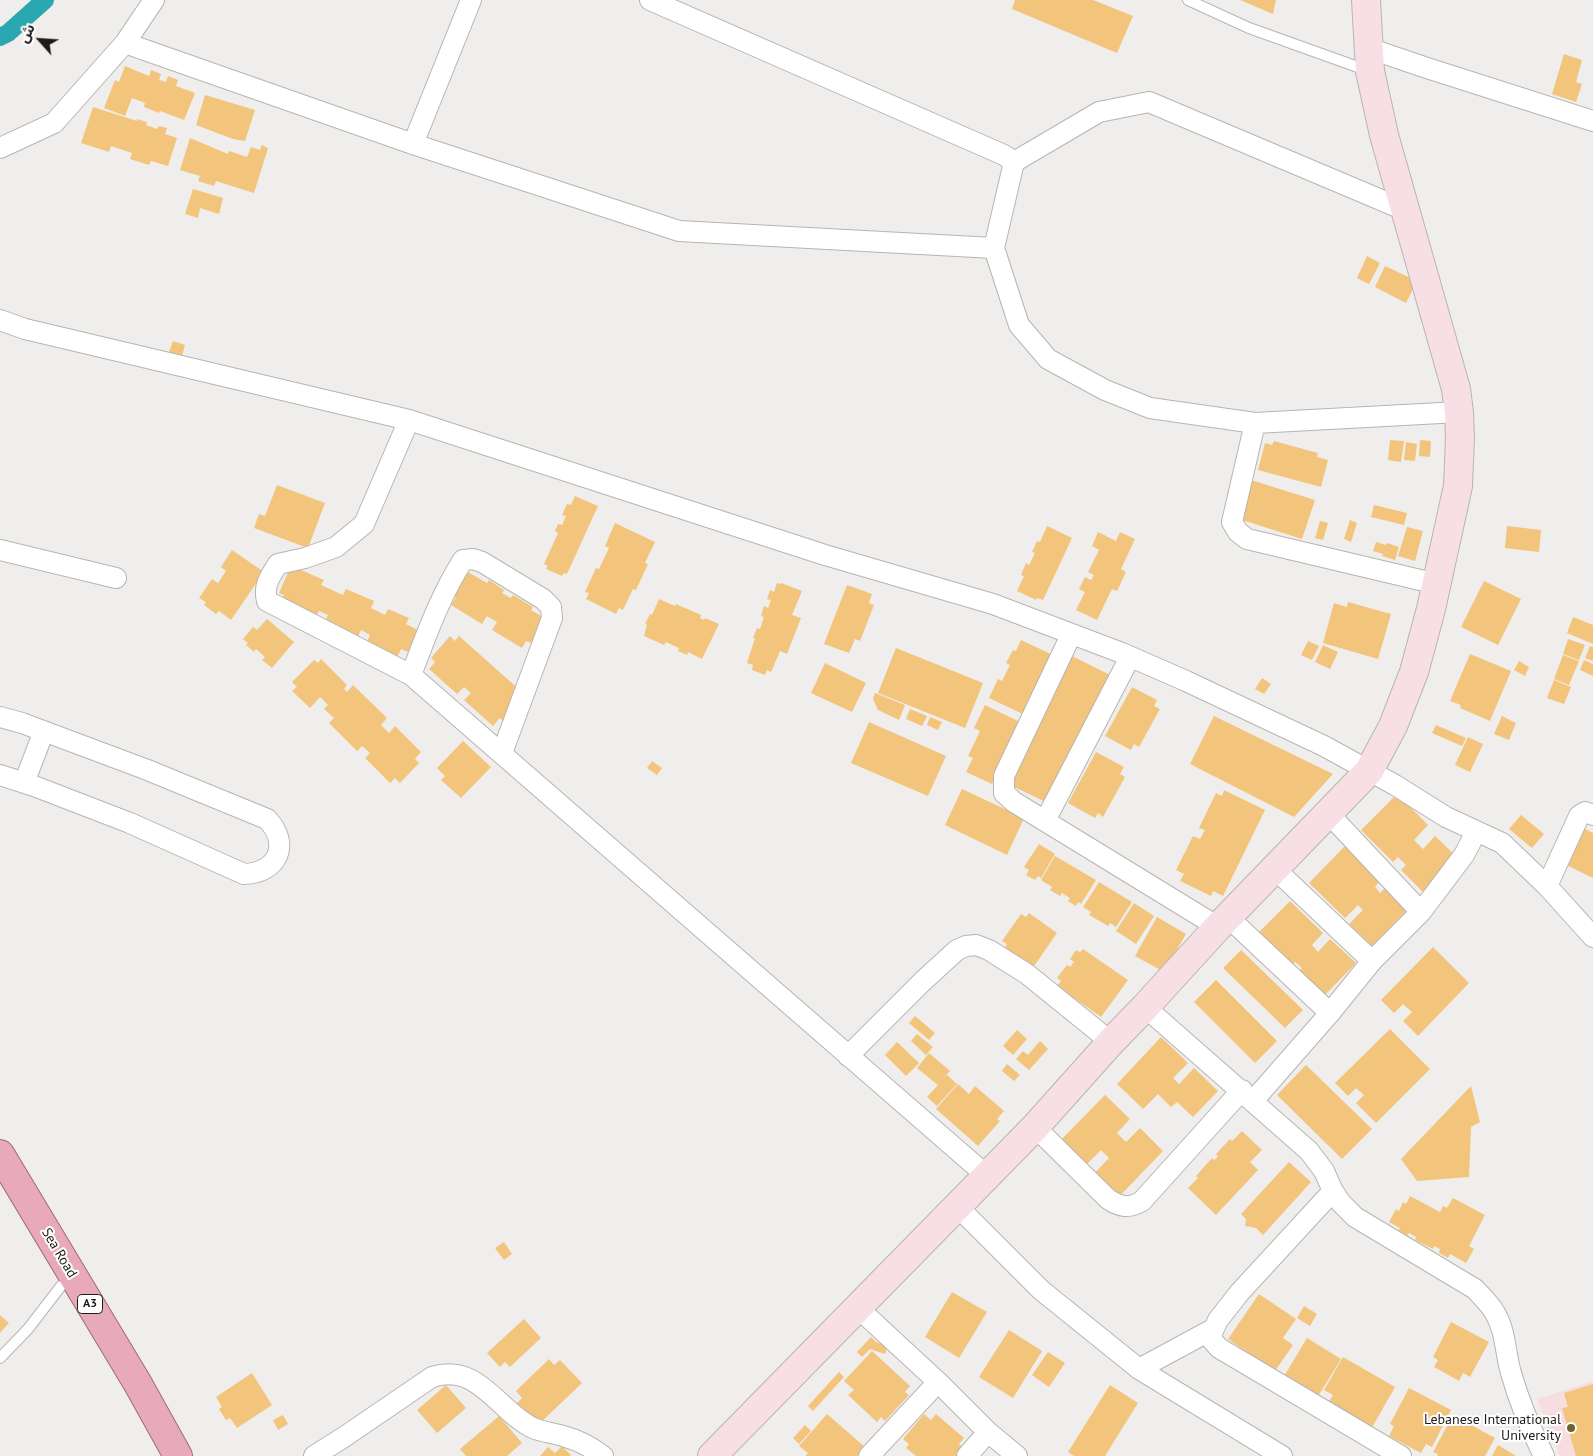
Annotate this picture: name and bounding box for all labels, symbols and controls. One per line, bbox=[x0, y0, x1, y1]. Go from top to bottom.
north arrow bbox=[15, 15, 65, 65]
text: ش bbox=[14, 21, 39, 46]
street label: Sea Road bbox=[38, 1225, 80, 1281]
road number: A3 bbox=[78, 1295, 102, 1314]
place label: Lebanese International University bbox=[1424, 1412, 1561, 1444]
marker: Lebanese International University bbox=[1565, 1422, 1577, 1434]

